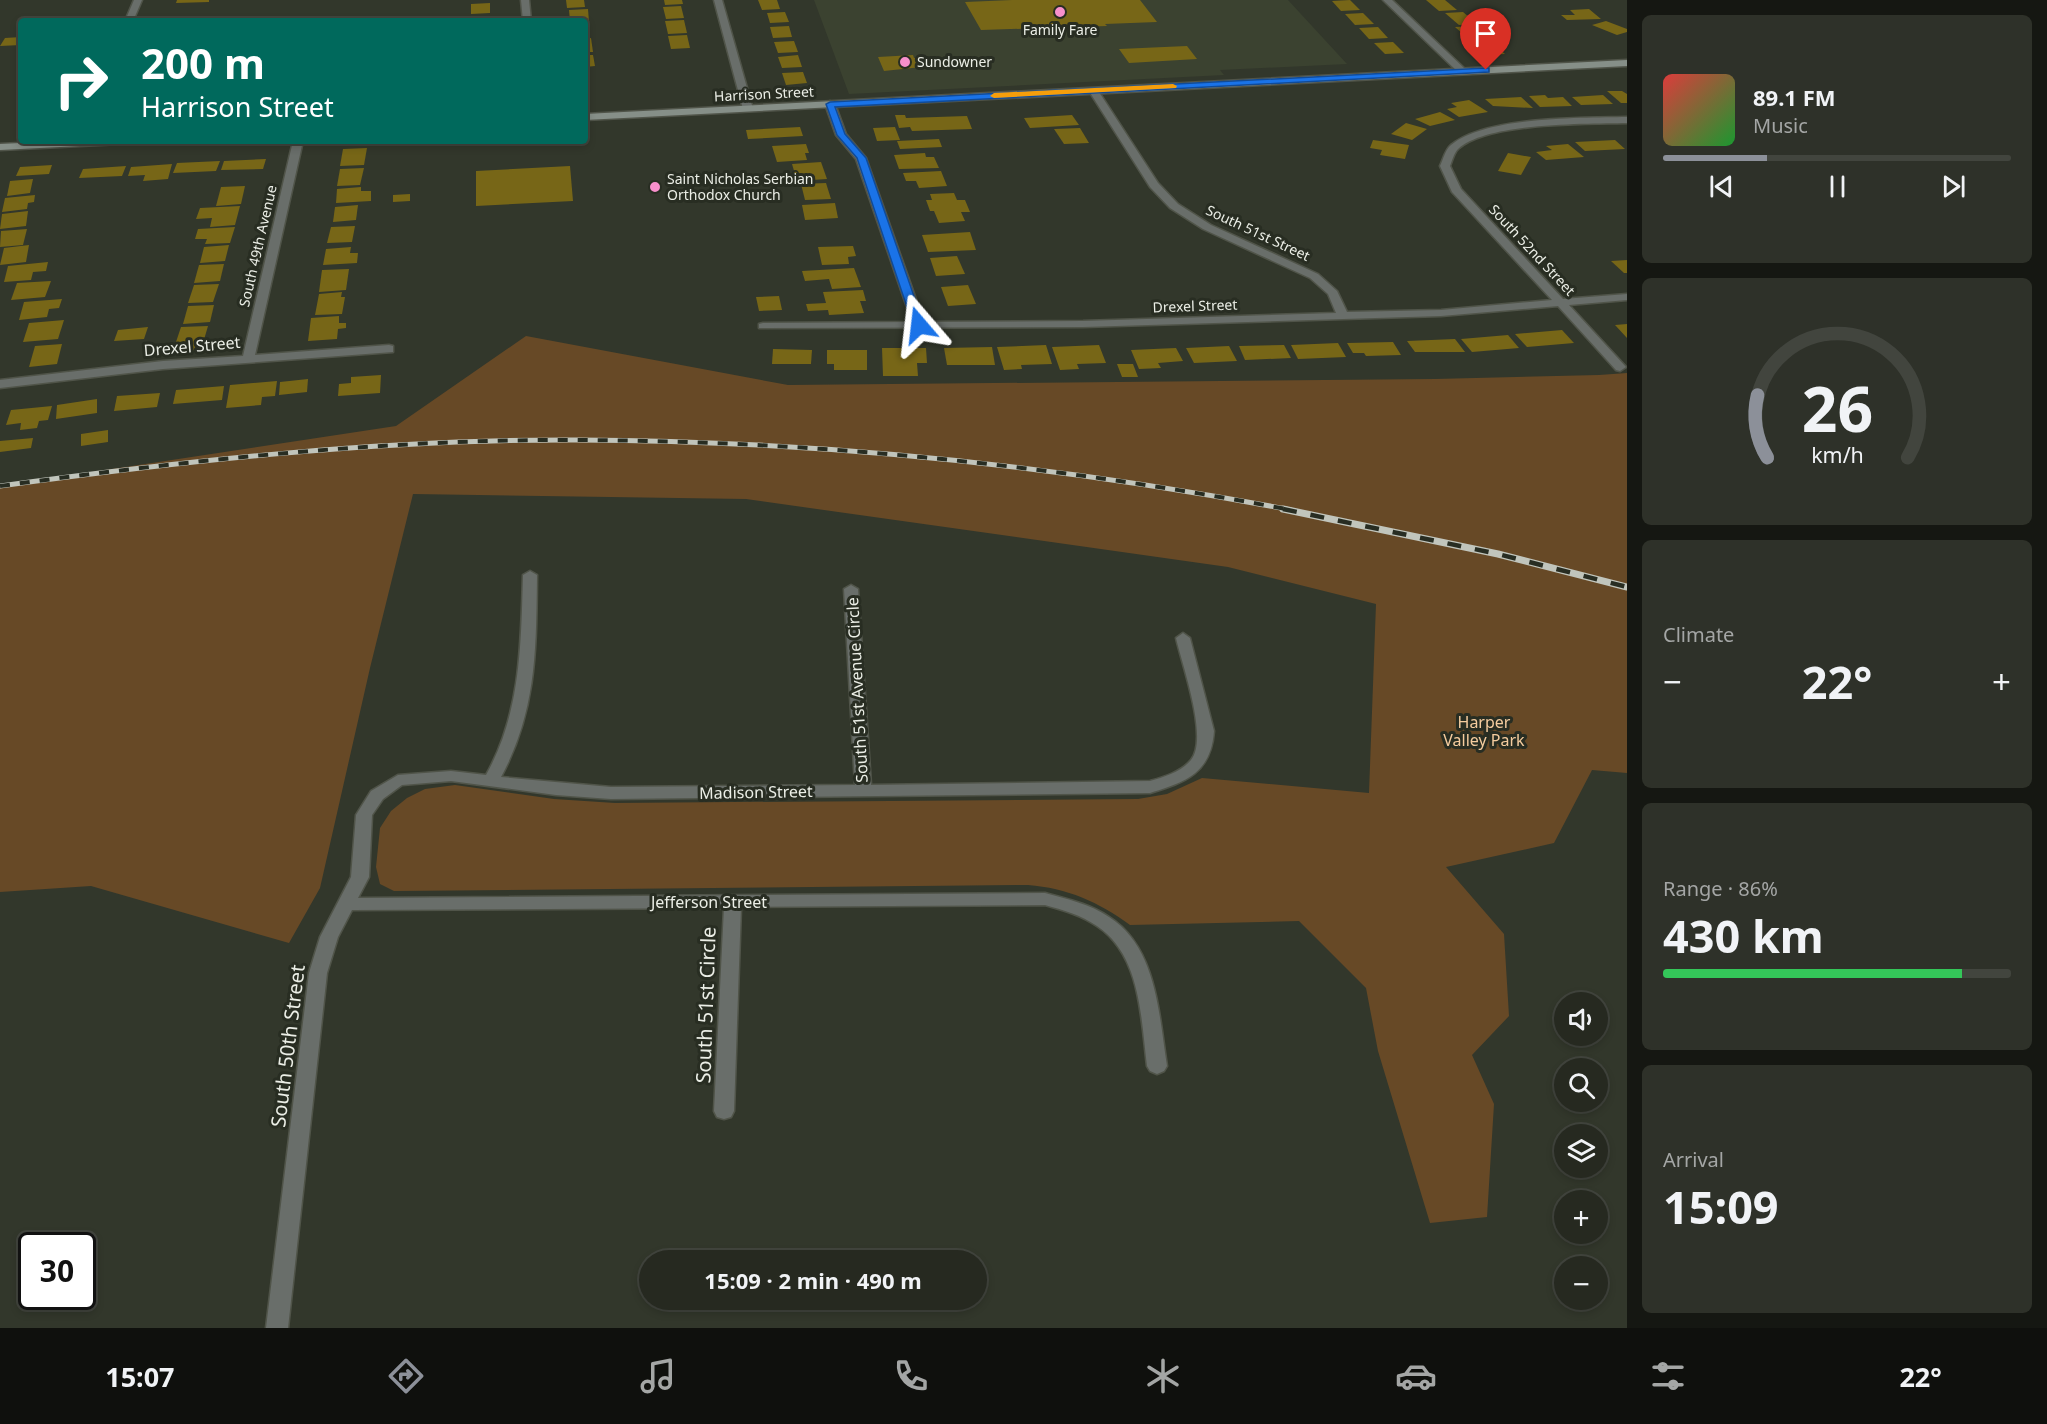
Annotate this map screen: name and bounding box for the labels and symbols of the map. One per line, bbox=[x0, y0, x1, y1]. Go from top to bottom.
marker: Family Fare bbox=[1053, 5, 1067, 19]
pin bbox=[1460, 8, 1511, 70]
place label: Family Fare bbox=[1023, 20, 1097, 39]
place label: Sundowner bbox=[917, 52, 992, 71]
marker: Sundowner bbox=[898, 55, 912, 69]
street label: Harrison Street bbox=[714, 81, 814, 106]
place label: Saint Nicholas Serbian Orthodox Church bbox=[667, 169, 814, 204]
marker: Saint Nicholas Serbian Orthodox Church bbox=[648, 180, 662, 194]
street label: South 49th Avenue bbox=[234, 183, 281, 309]
street label: South 51st Street bbox=[1203, 200, 1313, 265]
street label: South 52nd Street bbox=[1485, 200, 1580, 299]
position arrow bbox=[887, 293, 951, 357]
street label: Drexel Street bbox=[1152, 295, 1238, 316]
street label: Drexel Street bbox=[143, 331, 241, 361]
street label: South 51st Avenue Circle bbox=[841, 597, 873, 783]
park label: Harper Valley Park bbox=[1443, 711, 1525, 751]
street label: Madison Street bbox=[699, 780, 813, 804]
street label: Jefferson Street bbox=[649, 891, 767, 913]
street label: South 51st Circle bbox=[689, 926, 722, 1084]
street label: South 50th Street bbox=[264, 963, 311, 1129]
speed limit sign: 30 bbox=[18, 1232, 96, 1310]

